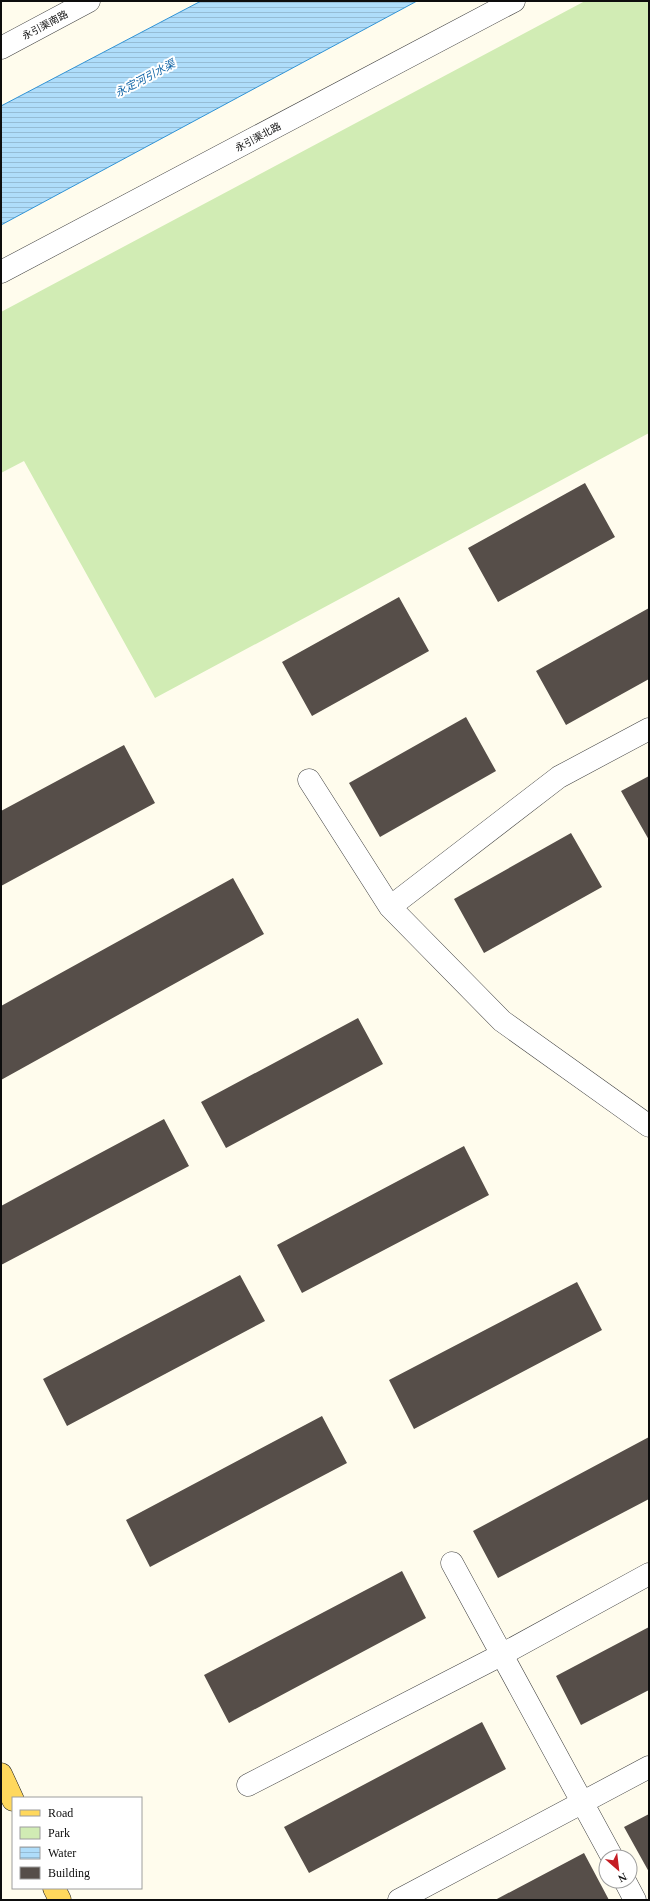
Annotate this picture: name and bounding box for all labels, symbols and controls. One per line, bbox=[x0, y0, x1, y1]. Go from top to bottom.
street label: 永引渠南路 bbox=[20, 8, 70, 42]
water label: 永定河引水渠 bbox=[113, 56, 179, 99]
street label: 永引渠北路 bbox=[233, 120, 283, 154]
legend bbox=[12, 1797, 142, 1889]
text: Road bbox=[48, 1806, 73, 1820]
text: Park bbox=[48, 1826, 70, 1840]
text: Water bbox=[48, 1846, 76, 1860]
north arrow bbox=[598, 1849, 638, 1889]
text: Building bbox=[48, 1866, 90, 1880]
text: N bbox=[616, 1871, 629, 1885]

